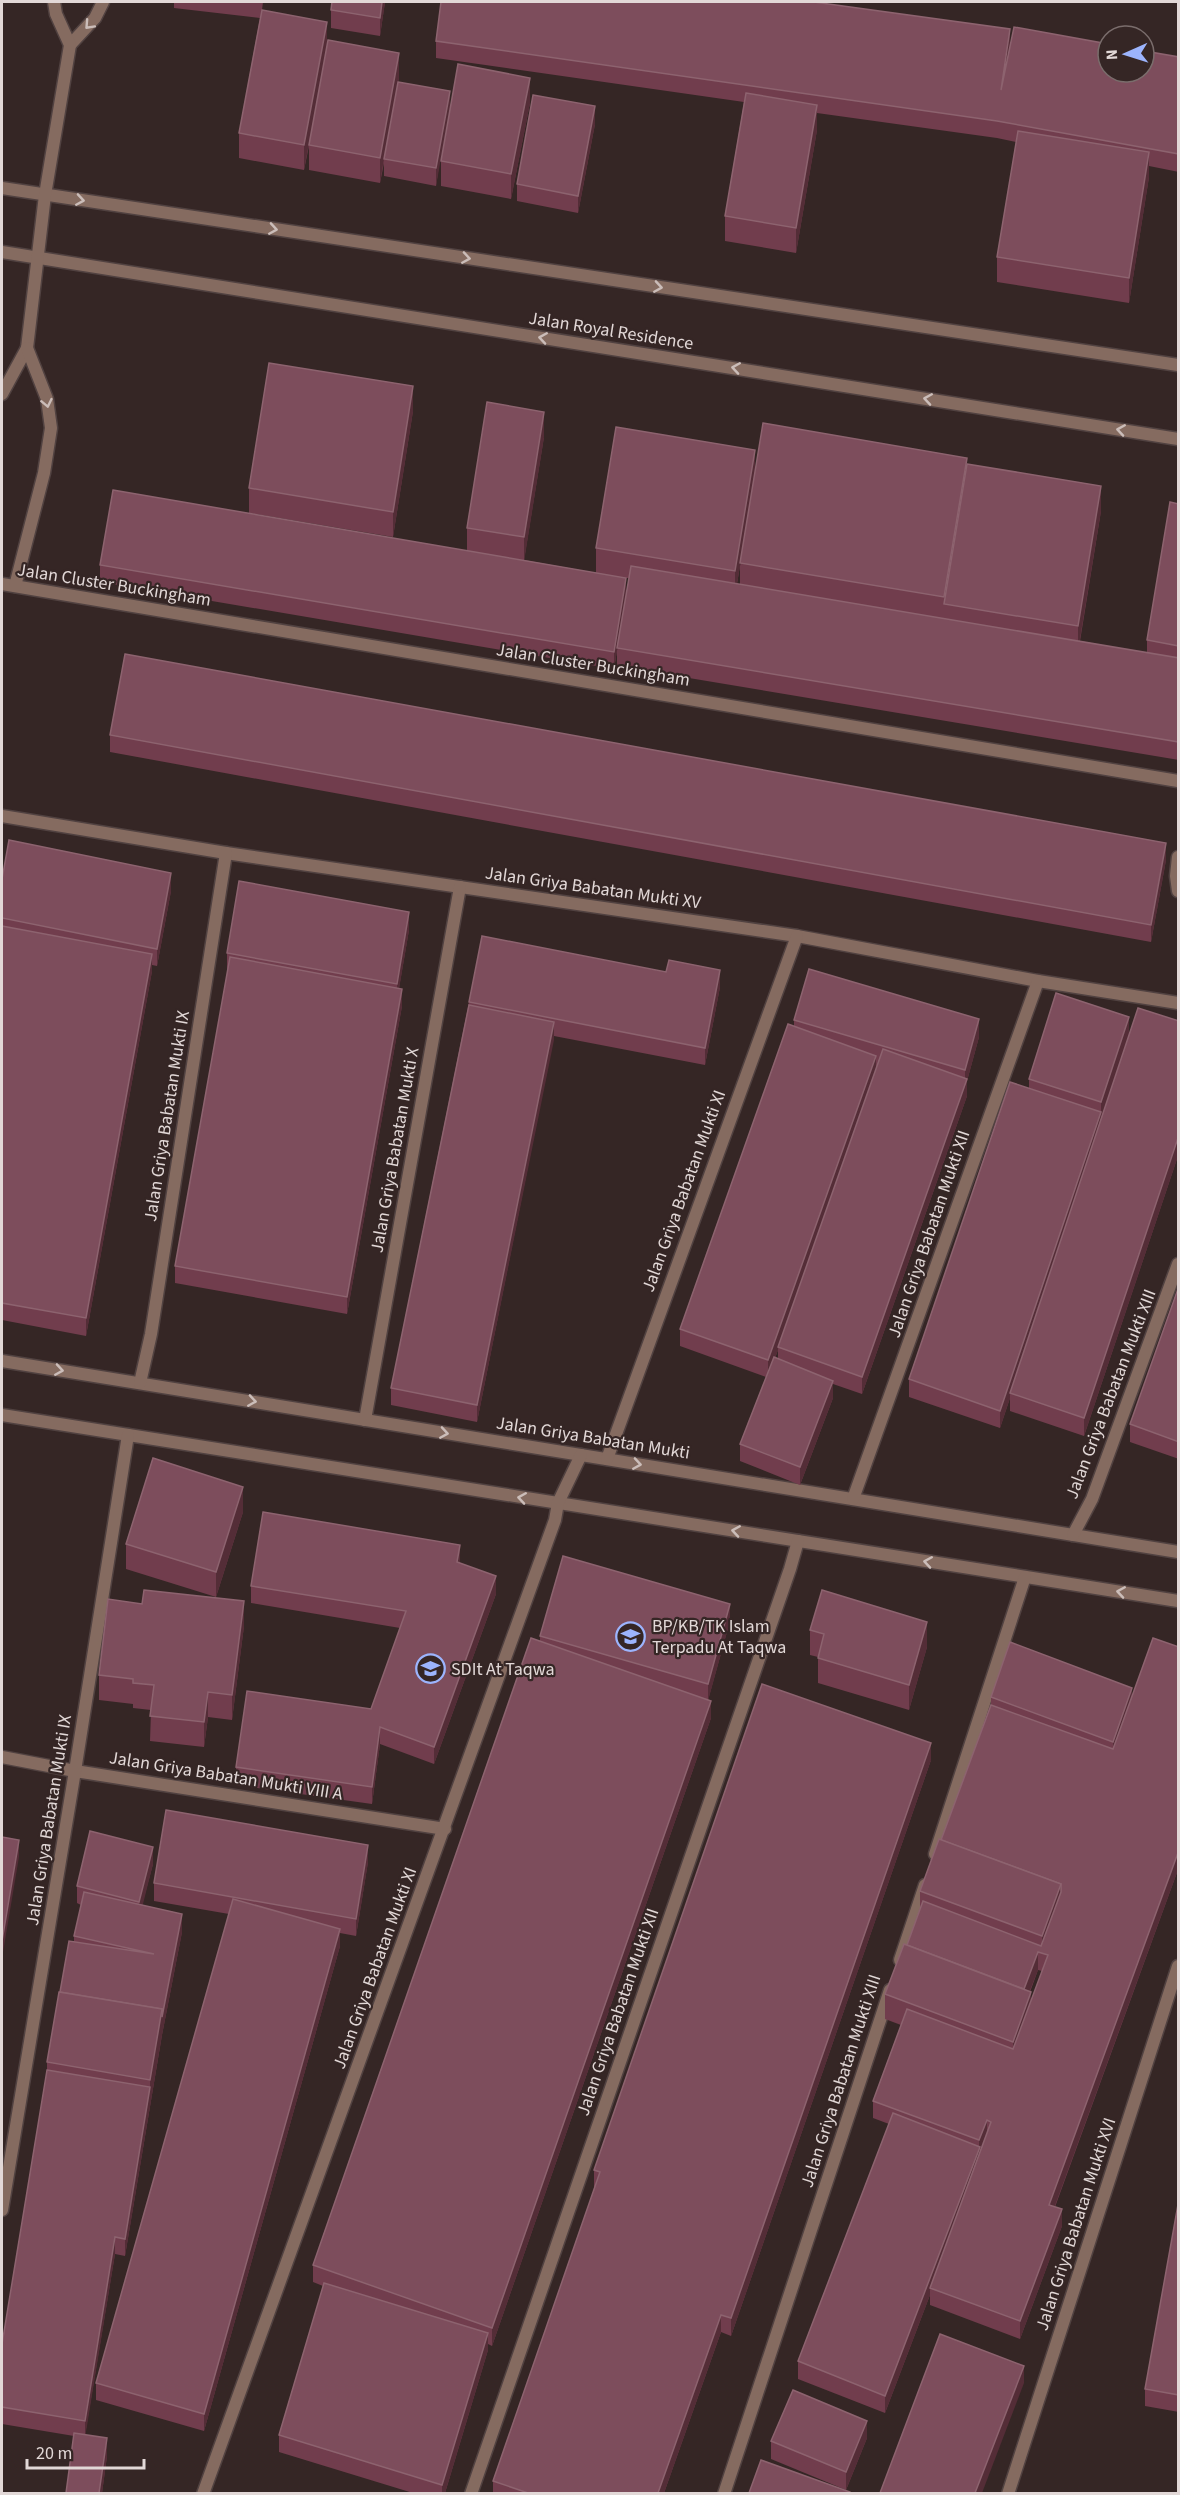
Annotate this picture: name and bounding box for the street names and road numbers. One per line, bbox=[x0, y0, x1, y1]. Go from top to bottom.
street label: Jalan Royal Residence bbox=[527, 306, 695, 356]
street label: Jalan Cluster Buckingham bbox=[15, 557, 213, 613]
street label: Jalan Cluster Buckingham bbox=[494, 637, 692, 693]
street label: Jalan Griya Babatan Mukti XV bbox=[483, 860, 703, 916]
street label: Jalan Griya Babatan Mukti IX bbox=[138, 1009, 196, 1223]
street label: Jalan Griya Babatan Mukti X bbox=[365, 1045, 425, 1255]
street label: Jalan Griya Babatan Mukti XI bbox=[636, 1087, 732, 1295]
street label: Jalan Griya Babatan Mukti XII bbox=[882, 1127, 976, 1341]
street label: Jalan Griya Babatan Mukti XIII bbox=[1059, 1286, 1163, 1502]
street label: Jalan Griya Babatan Mukti bbox=[494, 1410, 692, 1466]
street label: Jalan Griya Babatan Mukti IX bbox=[20, 1713, 78, 1927]
street label: Jalan Griya Babatan Mukti VIII A bbox=[107, 1745, 345, 1807]
street label: Jalan Griya Babatan Mukti XI bbox=[327, 1864, 423, 2072]
street label: Jalan Griya Babatan Mukti XII bbox=[571, 1905, 665, 2119]
street label: Jalan Griya Babatan Mukti XIII bbox=[795, 1971, 887, 2191]
street label: Jalan Griya Babatan Mukti XVI bbox=[1030, 2114, 1122, 2334]

